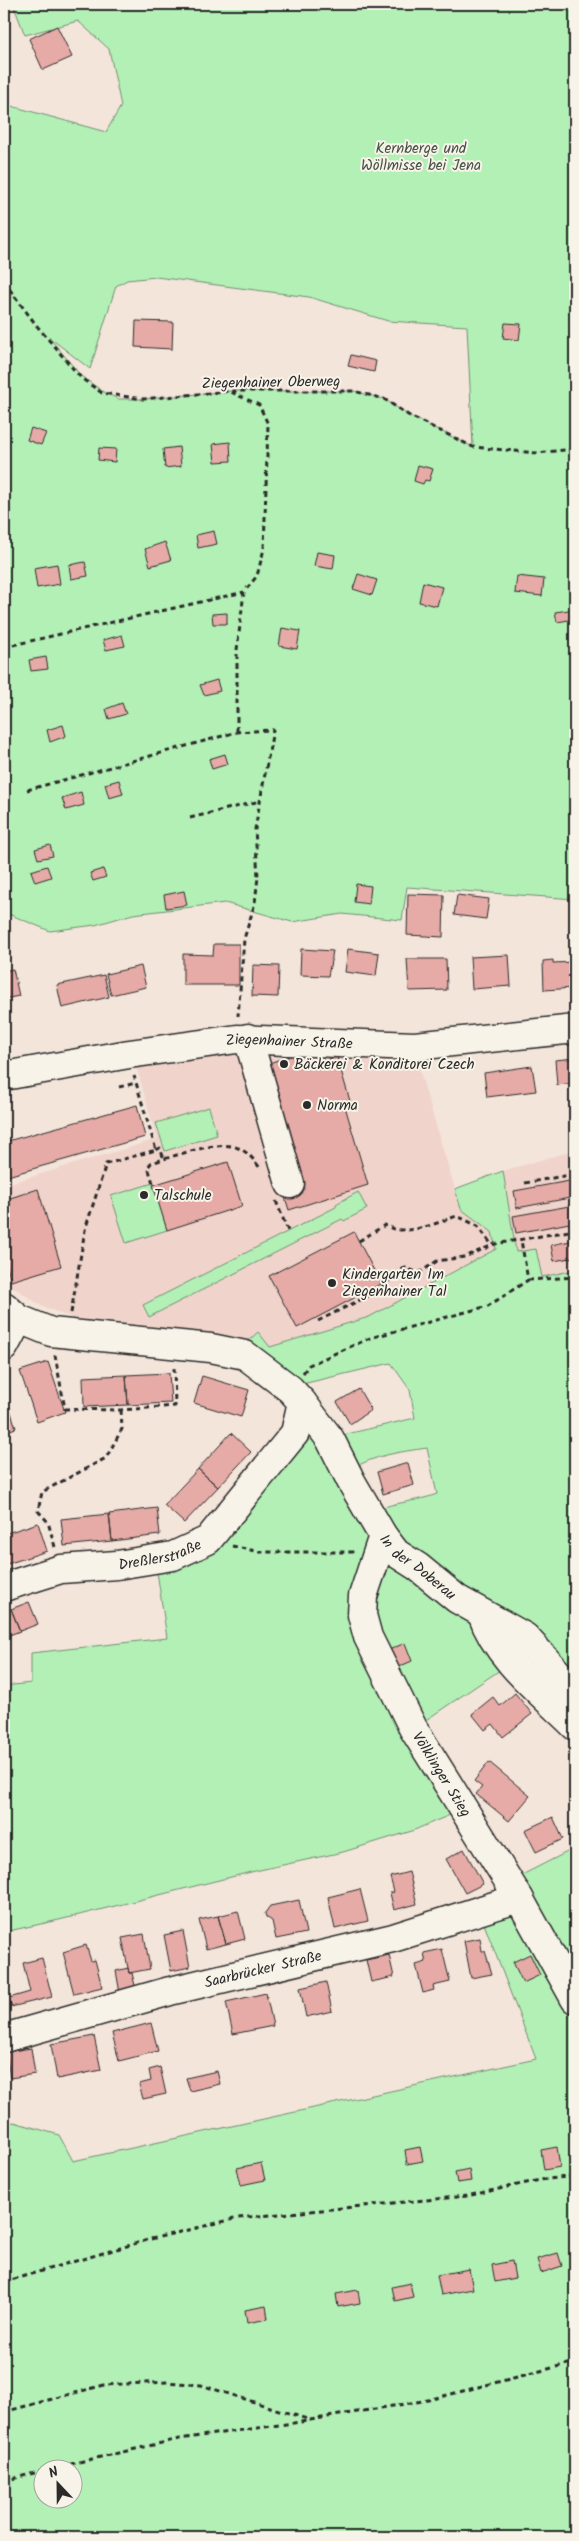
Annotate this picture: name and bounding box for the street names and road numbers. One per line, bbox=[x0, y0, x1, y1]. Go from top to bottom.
street label: Ziegenhainer Oberweg bbox=[202, 370, 341, 396]
street label: Ziegenhainer Straße bbox=[224, 1028, 353, 1057]
street label: In der Doberau bbox=[373, 1529, 461, 1607]
street label: Dreßlerstraße bbox=[117, 1533, 206, 1578]
street label: Völklinger Stieg bbox=[405, 1727, 477, 1822]
street label: Saarbrücker Straße bbox=[202, 1944, 324, 1995]

